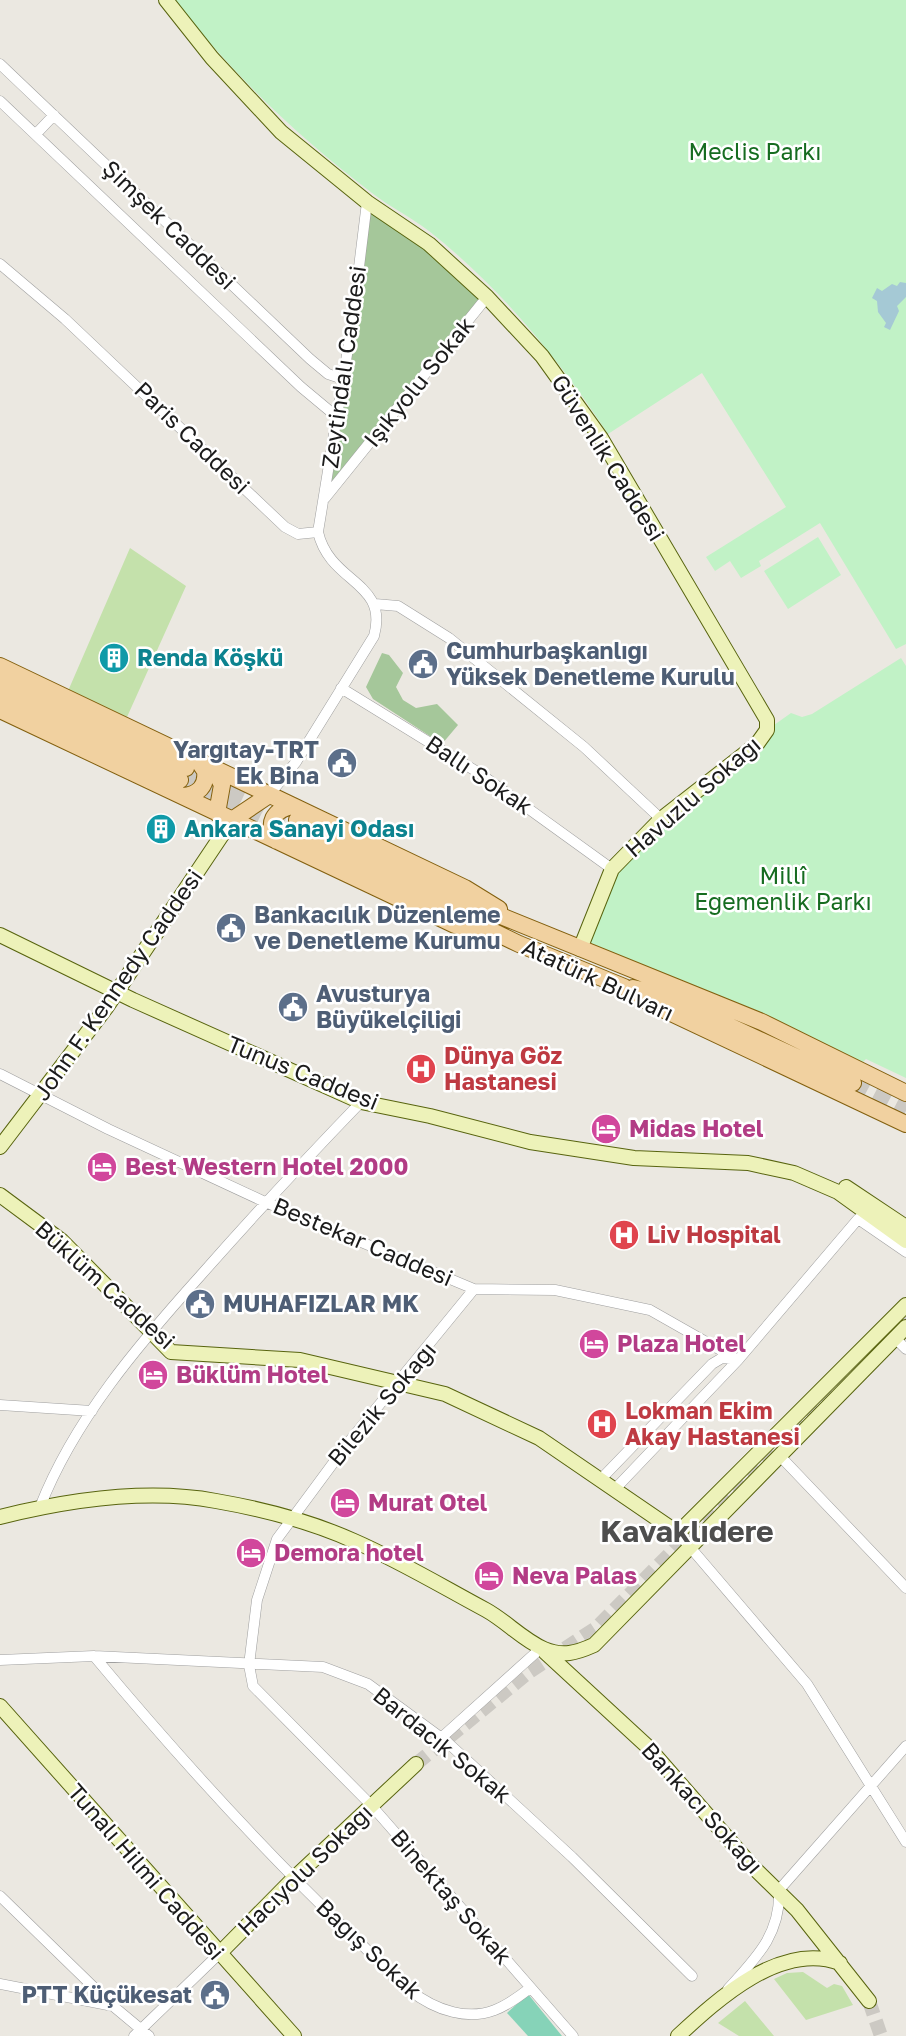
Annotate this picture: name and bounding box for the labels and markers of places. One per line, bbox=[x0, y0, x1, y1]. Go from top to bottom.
place label: Cumhurbaşkanlığı Yüksek Denetleme Kurulu bbox=[446, 636, 735, 690]
building icon: Renda Köşkü bbox=[97, 641, 131, 675]
place label: Renda Köşkü bbox=[137, 643, 283, 671]
public building icon: Cumhurbaşkanlığı Yüksek Denetleme Kurulu bbox=[406, 647, 440, 681]
place label: Yargıtay-TRT Ek Bina bbox=[173, 735, 319, 789]
public building icon: Yargıtay-TRT Ek Bina bbox=[325, 746, 359, 780]
building icon: Ankara Sanayi Odası bbox=[144, 812, 178, 846]
place label: Ankara Sanayi Odası bbox=[184, 814, 414, 842]
place label: Bankacılık Düzenleme ve Denetleme Kurumu bbox=[254, 900, 501, 954]
public building icon: Bankacılık Düzenleme ve Denetleme Kurumu bbox=[214, 911, 248, 945]
place label: Avusturya Büyükelçiliği bbox=[316, 979, 461, 1033]
public building icon: Avusturya Büyükelçiliği bbox=[276, 990, 310, 1024]
place label: Dünya Göz Hastanesi bbox=[444, 1041, 562, 1095]
hospital icon: Dünya Göz Hastanesi bbox=[404, 1052, 438, 1086]
hotel icon: Midas Hotel bbox=[589, 1112, 623, 1146]
place label: Midas Hotel bbox=[629, 1114, 764, 1142]
hotel icon: Best Western Hotel 2000 bbox=[85, 1150, 119, 1184]
place label: Best Western Hotel 2000 bbox=[125, 1152, 408, 1180]
hospital icon: Liv Hospital bbox=[607, 1218, 641, 1252]
place label: Liv Hospital bbox=[647, 1220, 781, 1248]
public building icon: MUHAFIZLAR MK bbox=[183, 1287, 217, 1321]
place label: MUHAFIZLAR MK bbox=[223, 1289, 419, 1317]
hotel icon: Plaza Hotel bbox=[577, 1327, 611, 1361]
place label: Plaza Hotel bbox=[617, 1329, 746, 1357]
hotel icon: Büklüm Hotel bbox=[136, 1358, 170, 1392]
place label: Büklüm Hotel bbox=[176, 1360, 328, 1388]
place label: Lokman Ekim Akay Hastanesi bbox=[625, 1396, 800, 1450]
hospital icon: Lokman Ekim Akay Hastanesi bbox=[585, 1407, 619, 1441]
hotel icon: Murat Otel bbox=[328, 1486, 362, 1520]
place label: Murat Otel bbox=[368, 1488, 488, 1516]
hotel icon: Demora hotel bbox=[234, 1536, 268, 1570]
place label: Demora hotel bbox=[274, 1538, 424, 1566]
hotel icon: Neva Palas bbox=[472, 1559, 506, 1593]
place label: Neva Palas bbox=[512, 1561, 637, 1589]
public building icon: PTT Küçükesat bbox=[198, 1978, 232, 2012]
place label: PTT Küçükesat bbox=[21, 1980, 192, 2008]

